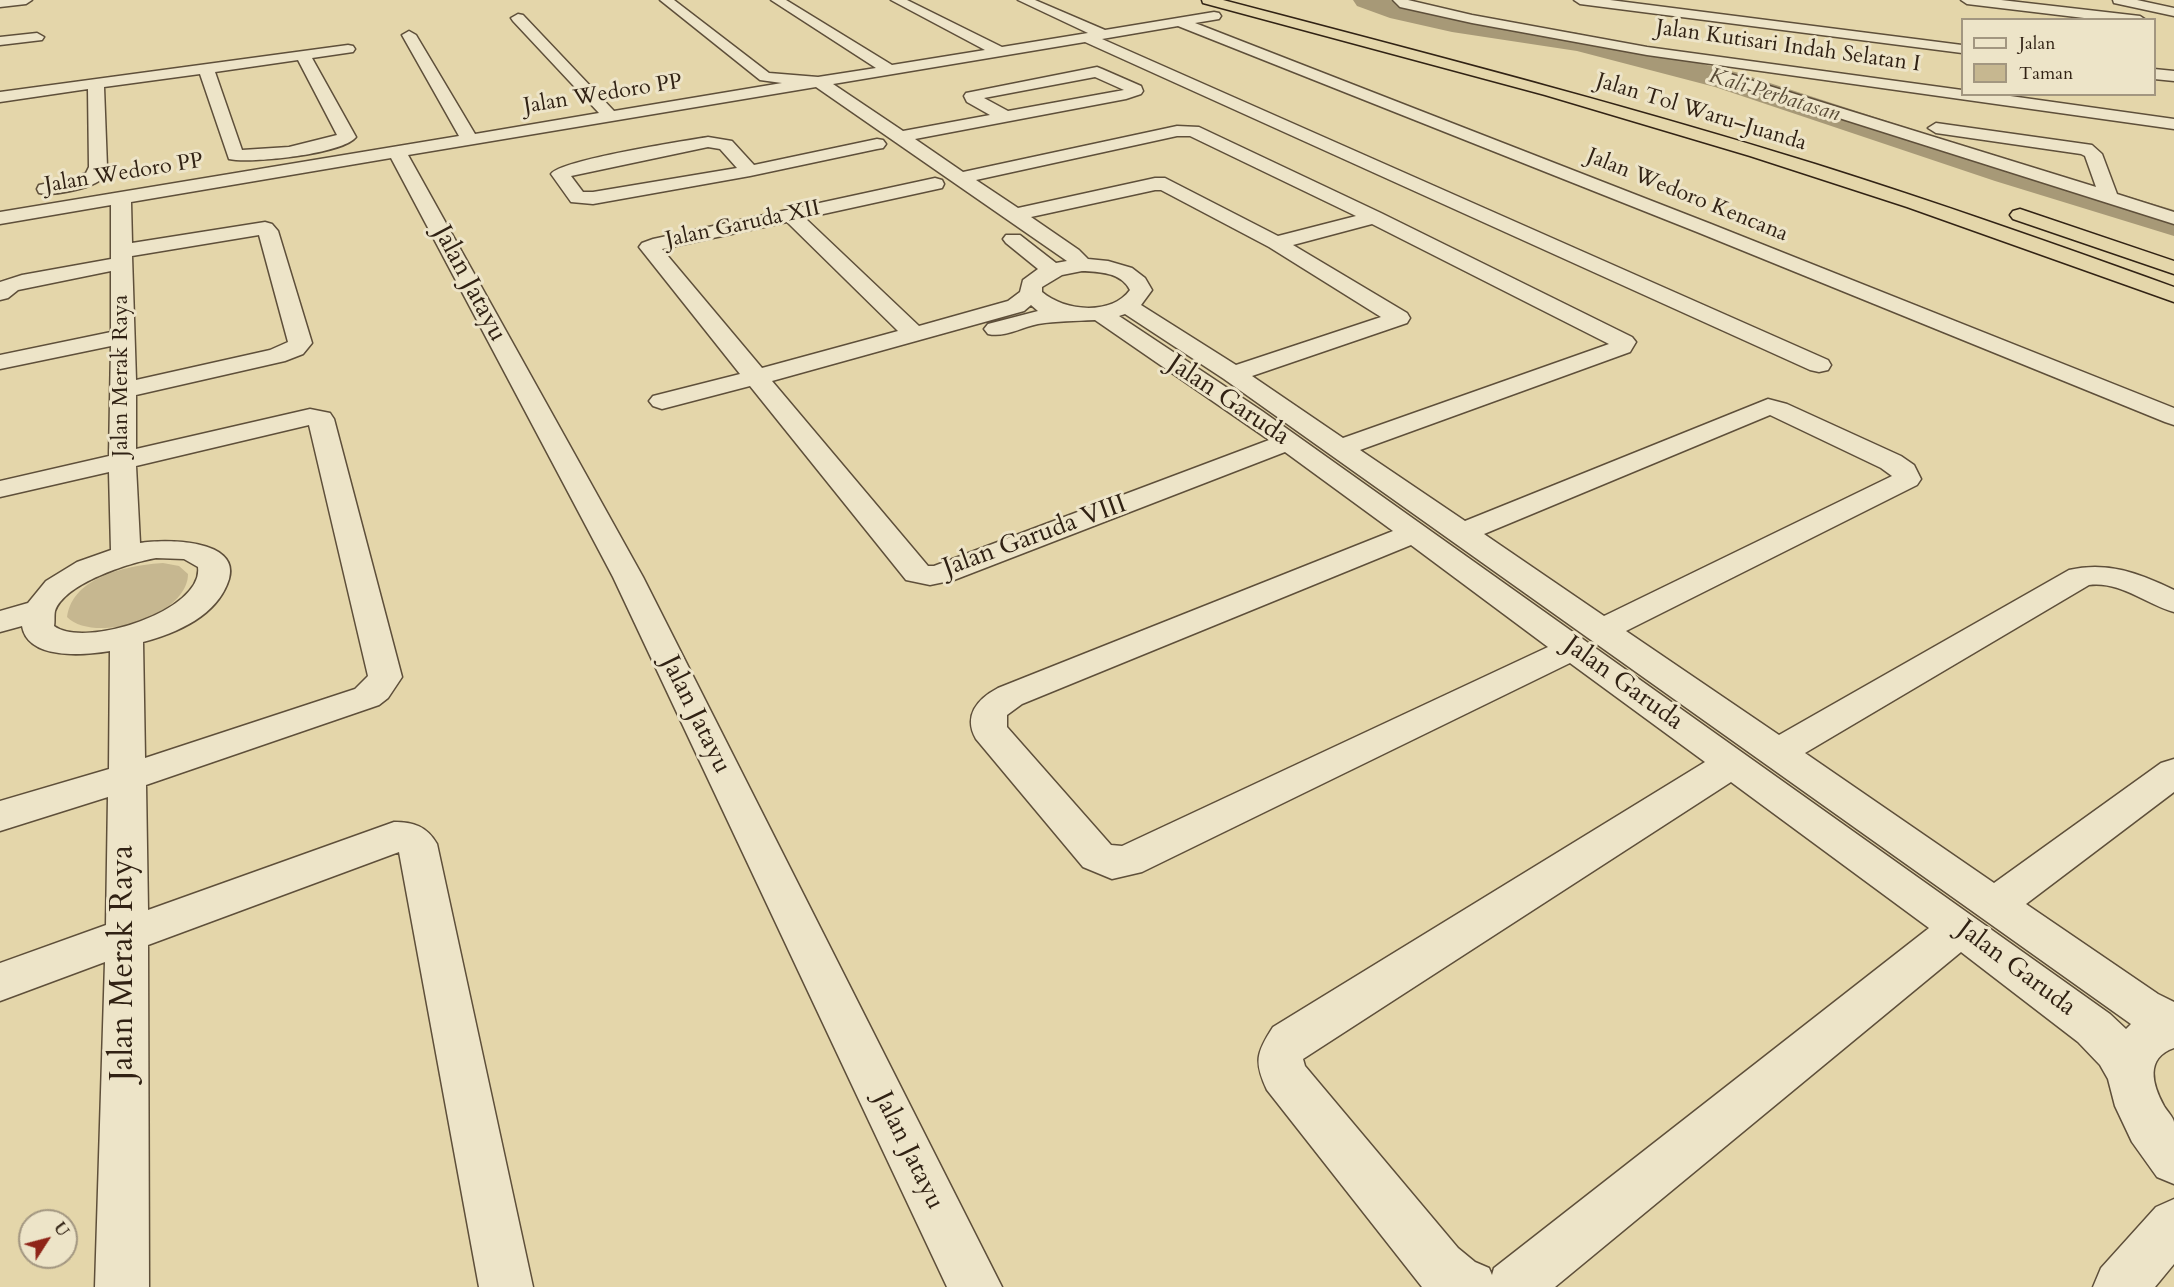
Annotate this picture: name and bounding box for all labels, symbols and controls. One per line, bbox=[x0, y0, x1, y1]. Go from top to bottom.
street label: Jalan Kutisari Indah Selatan I bbox=[1654, 15, 1922, 79]
legend bbox=[1961, 18, 2156, 96]
text: Jalan bbox=[2019, 31, 2055, 56]
text: Taman bbox=[2019, 61, 2073, 86]
water label: Kali Perbatasan bbox=[1705, 64, 1843, 128]
street label: Jalan Tol Waru–Juanda bbox=[1593, 68, 1809, 158]
street label: Jalan Wedoro PP bbox=[522, 69, 684, 121]
street label: Jalan Wedoro Kencana bbox=[1583, 144, 1791, 248]
street label: Jalan Wedoro PP bbox=[43, 148, 205, 200]
street label: Jalan Garuda XII bbox=[664, 196, 822, 254]
street label: Jalan Jatayu bbox=[425, 221, 513, 347]
street label: Jalan Merak Raya bbox=[109, 295, 135, 457]
street label: Jalan Garuda bbox=[1161, 349, 1295, 453]
street label: Jalan Garuda VIII bbox=[939, 489, 1131, 585]
street label: Jalan Garuda bbox=[1557, 630, 1689, 738]
street label: Jalan Jatayu bbox=[653, 651, 737, 779]
street label: Jalan Merak Raya bbox=[106, 845, 144, 1081]
street label: Jalan Garuda bbox=[1951, 914, 2081, 1024]
street label: Jalan Jatayu bbox=[866, 1087, 950, 1215]
north arrow bbox=[18, 1209, 78, 1269]
text: U bbox=[48, 1218, 74, 1241]

